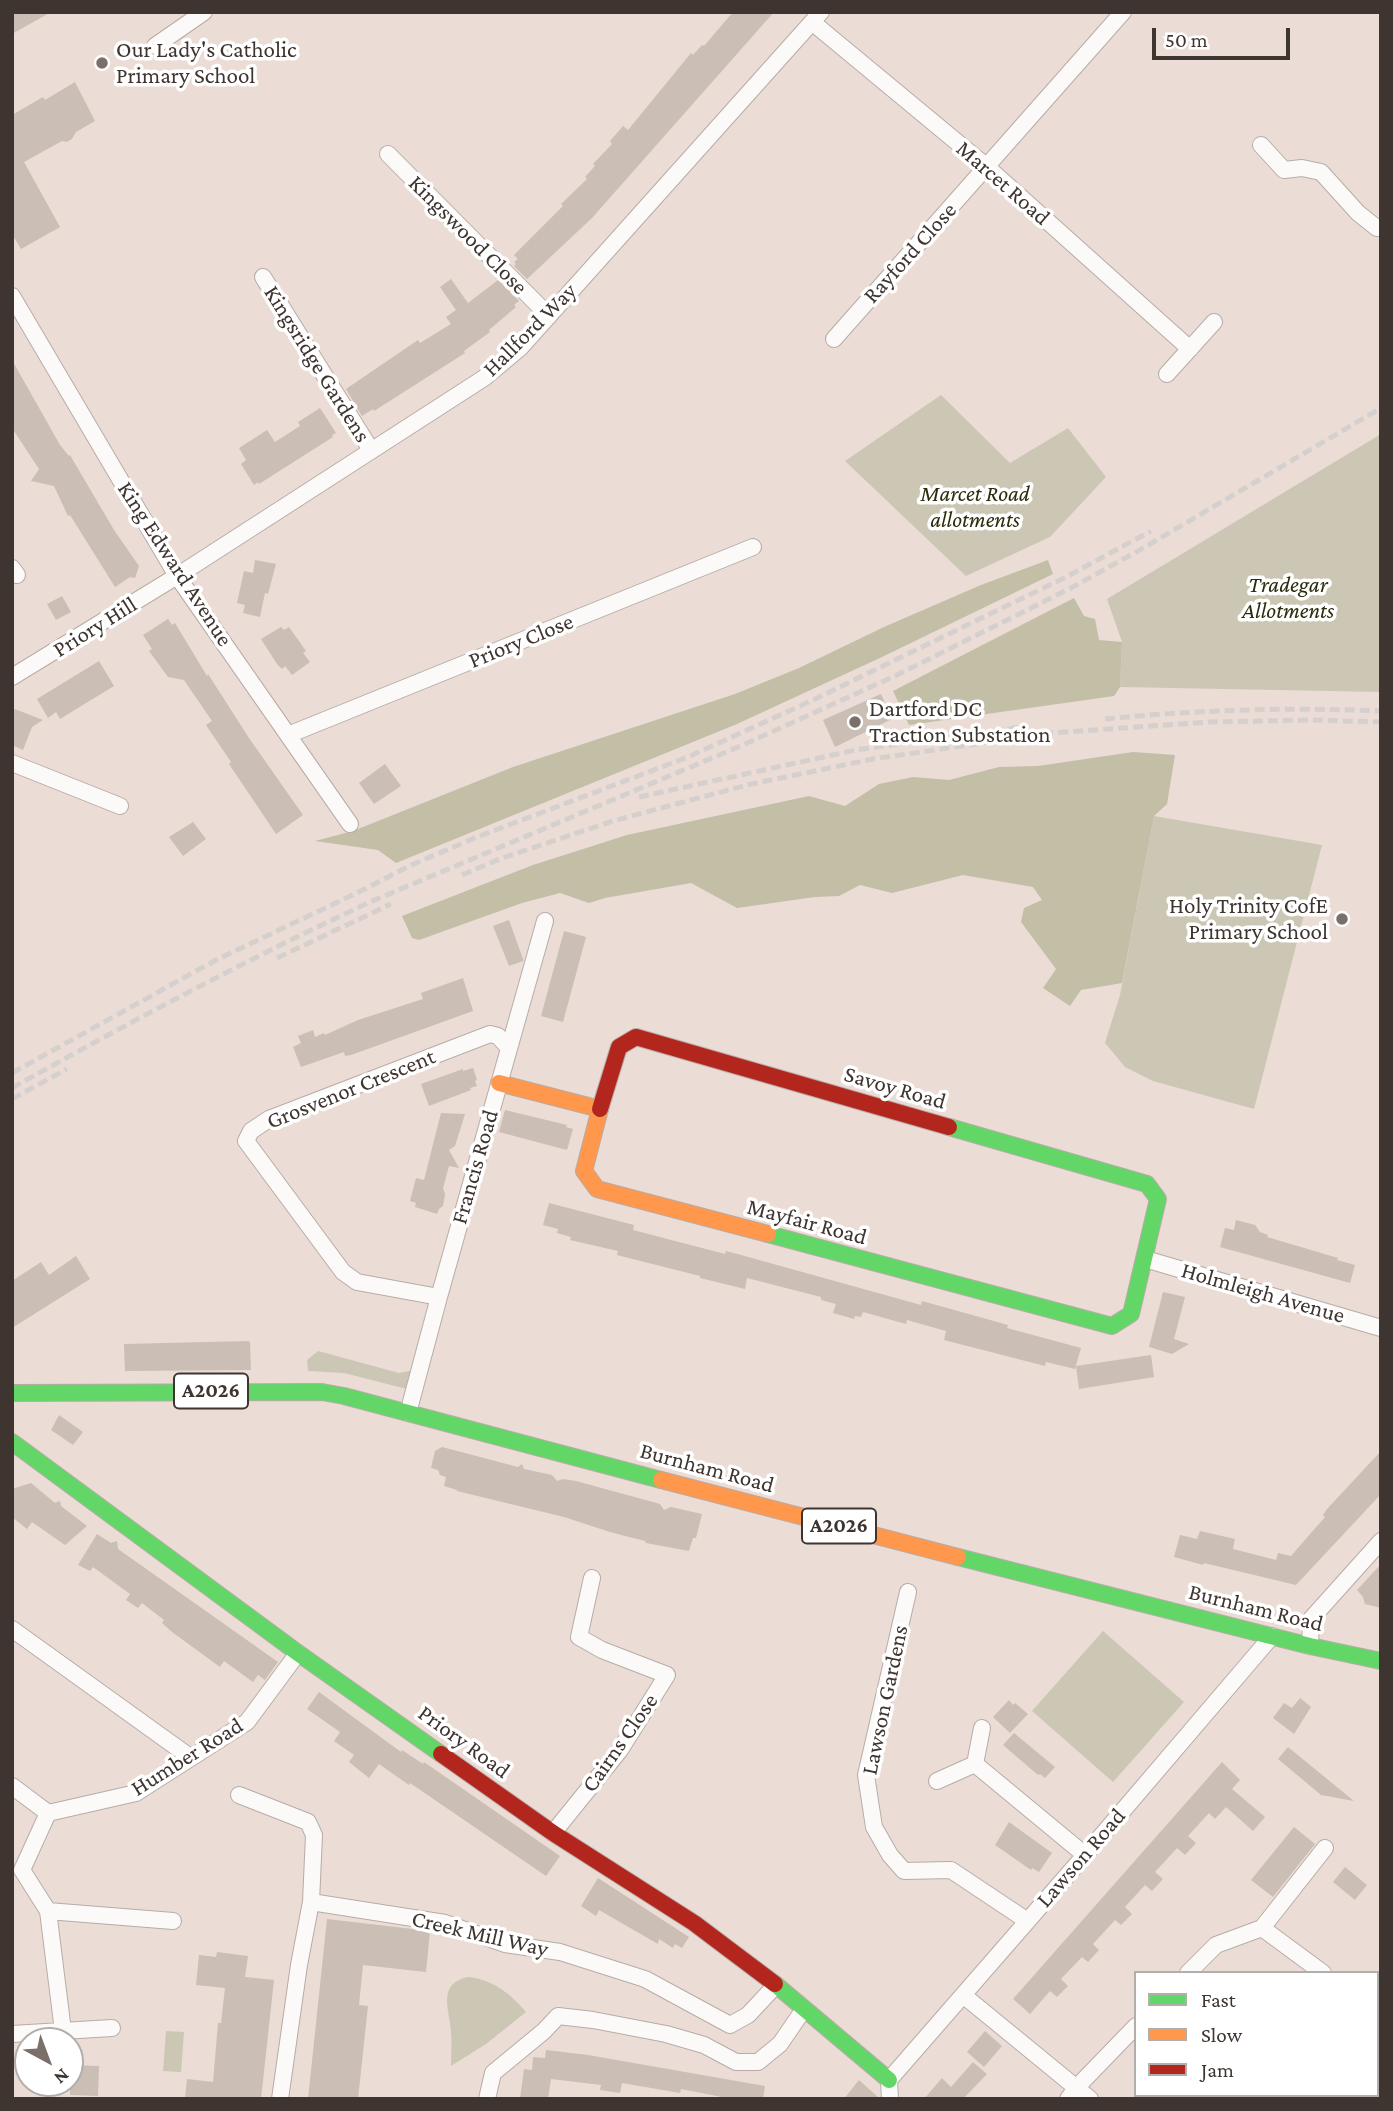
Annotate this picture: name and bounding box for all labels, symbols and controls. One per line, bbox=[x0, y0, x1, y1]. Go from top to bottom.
scale bar bbox=[1155, 14, 1293, 58]
text: 50 m bbox=[1165, 28, 1208, 52]
place label: Our Lady's Catholic Primary School bbox=[116, 36, 297, 90]
marker: Our Lady's Catholic Primary School bbox=[94, 55, 110, 71]
street label: Marcet Road bbox=[950, 135, 1056, 231]
street label: Kingswood Close bbox=[403, 170, 533, 300]
street label: Rayford Close bbox=[858, 197, 962, 309]
street label: Hallford Way bbox=[477, 277, 583, 383]
street label: Kingsridge Gardens bbox=[258, 280, 376, 448]
street label: King Edward Avenue bbox=[111, 476, 239, 652]
park label: Marcet Road allotments bbox=[920, 480, 1030, 534]
park label: Tradegar Allotments bbox=[1242, 571, 1334, 625]
street label: Priory Hill bbox=[48, 591, 142, 663]
street label: Priory Close bbox=[465, 608, 577, 674]
place label: Dartford DC Traction Substation bbox=[869, 695, 1050, 749]
marker: Dartford DC Traction Substation bbox=[847, 714, 863, 730]
place label: Holy Trinity CofE Primary School bbox=[1169, 892, 1328, 946]
marker: Holy Trinity CofE Primary School bbox=[1334, 911, 1350, 927]
street label: Grosvenor Crescent bbox=[263, 1043, 439, 1135]
street label: Savoy Road bbox=[841, 1060, 949, 1116]
street label: Francis Road bbox=[446, 1107, 504, 1227]
street label: Mayfair Road bbox=[744, 1193, 870, 1251]
street label: Holmleigh Avenue bbox=[1178, 1256, 1348, 1330]
road number: A2026 bbox=[174, 1374, 248, 1408]
street label: Burnham Road bbox=[637, 1437, 777, 1499]
road number: A2026 bbox=[802, 1508, 876, 1544]
street label: Burnham Road bbox=[1186, 1578, 1326, 1638]
street label: Lawson Gardens bbox=[856, 1623, 914, 1777]
street label: Cairns Close bbox=[576, 1688, 664, 1798]
street label: Priory Road bbox=[413, 1699, 515, 1785]
street label: Humber Road bbox=[126, 1712, 248, 1802]
street label: Lawson Road bbox=[1030, 1803, 1132, 1913]
street label: Creek Mill Way bbox=[409, 1905, 551, 1963]
legend bbox=[1134, 1971, 1379, 2097]
text: Fast bbox=[1201, 1988, 1236, 2012]
text: Slow bbox=[1201, 2023, 1242, 2047]
north arrow bbox=[14, 2027, 84, 2097]
text: Jam bbox=[1201, 2058, 1234, 2082]
text: N bbox=[50, 2065, 74, 2089]

